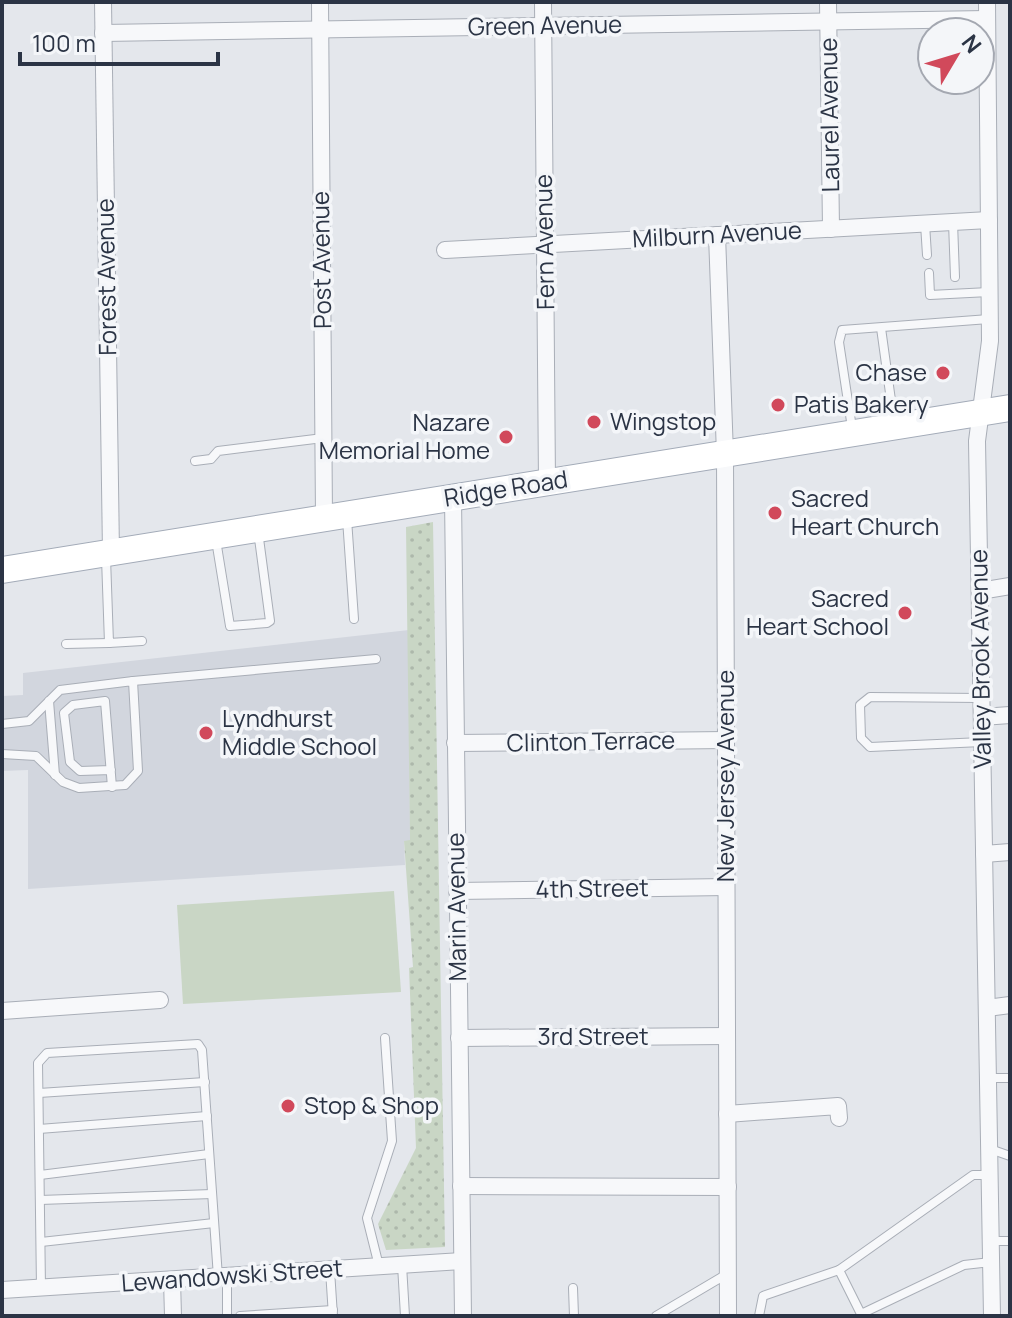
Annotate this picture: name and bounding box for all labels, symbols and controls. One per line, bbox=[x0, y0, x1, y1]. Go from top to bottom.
street label: Green Avenue bbox=[468, 7, 622, 42]
scale bar bbox=[20, 16, 218, 66]
north arrow bbox=[916, 16, 996, 96]
text: 100 m bbox=[32, 26, 96, 59]
text: N bbox=[955, 28, 988, 59]
street label: Laurel Avenue bbox=[811, 37, 846, 193]
street label: Fern Avenue bbox=[526, 174, 561, 310]
street label: Post Avenue bbox=[303, 191, 338, 329]
street label: Forest Avenue bbox=[88, 198, 123, 356]
street label: Milburn Avenue bbox=[631, 213, 803, 254]
place label: Chase bbox=[856, 355, 927, 388]
marker: Chase bbox=[934, 364, 952, 382]
place label: Patis Bakery bbox=[794, 387, 929, 420]
marker: Patis Bakery bbox=[769, 396, 787, 414]
place label: Wingstop bbox=[610, 404, 716, 437]
place label: Nazare Memorial Home bbox=[319, 405, 490, 466]
marker: Wingstop bbox=[585, 413, 603, 431]
marker: Nazare Memorial Home bbox=[497, 428, 515, 446]
street label: Ridge Road bbox=[442, 461, 570, 514]
place label: Sacred Heart Church bbox=[791, 481, 939, 542]
marker: Sacred Heart Church bbox=[766, 504, 784, 522]
street label: Valley Brook Avenue bbox=[961, 549, 998, 769]
place label: Sacred Heart School bbox=[746, 581, 889, 642]
marker: Sacred Heart School bbox=[896, 604, 914, 622]
street label: New Jersey Avenue bbox=[708, 670, 741, 882]
place label: Lyndhurst Middle School bbox=[222, 701, 377, 762]
street label: Clinton Terrace bbox=[506, 723, 676, 758]
marker: Lyndhurst Middle School bbox=[197, 724, 215, 742]
street label: Marin Avenue bbox=[438, 832, 473, 982]
street label: 4th Street bbox=[535, 870, 649, 905]
street label: 3rd Street bbox=[537, 1019, 649, 1052]
place label: Stop & Shop bbox=[304, 1088, 439, 1121]
marker: Stop & Shop bbox=[279, 1097, 297, 1115]
street label: Lewandowski Street bbox=[120, 1250, 344, 1299]

